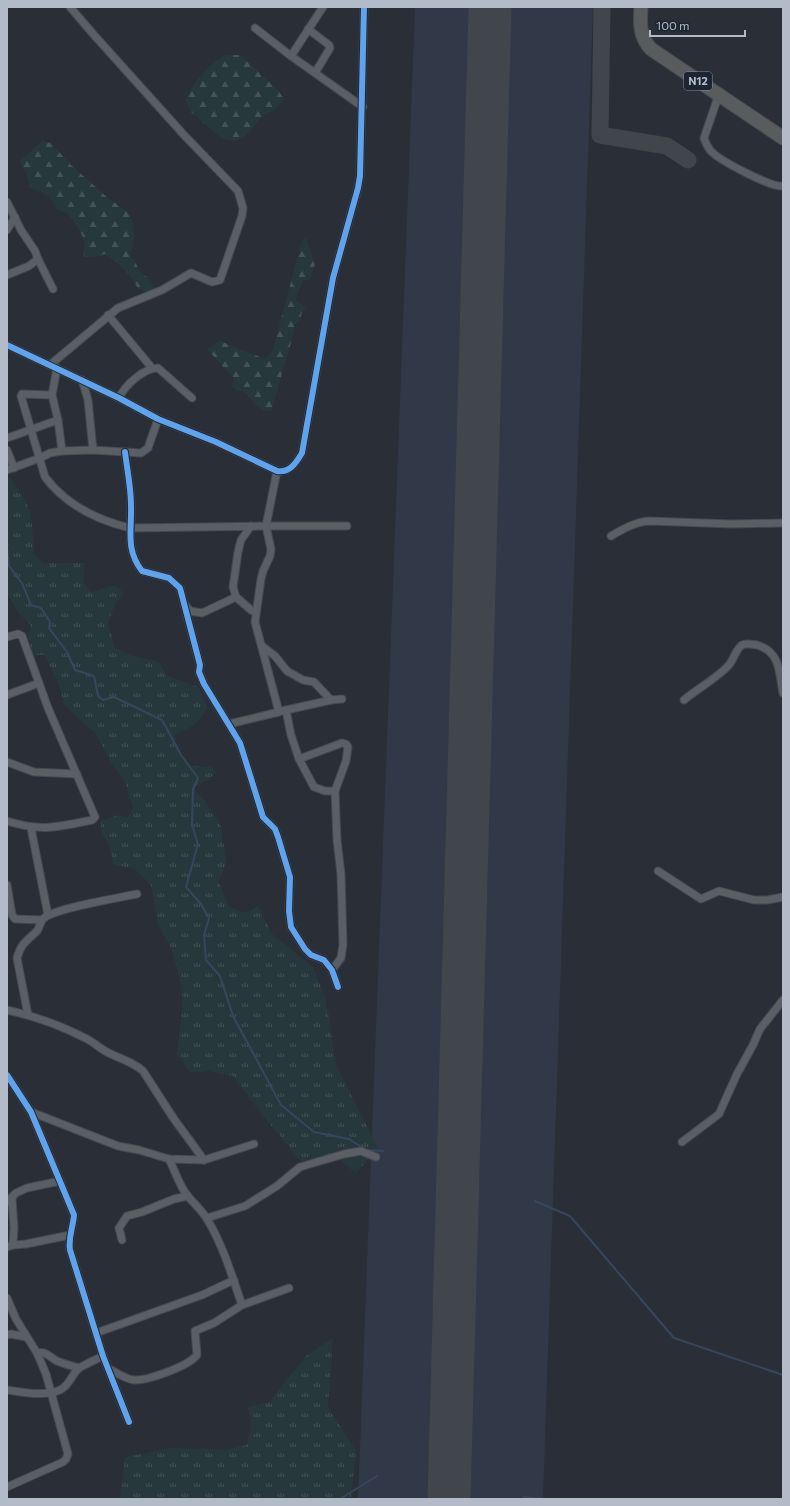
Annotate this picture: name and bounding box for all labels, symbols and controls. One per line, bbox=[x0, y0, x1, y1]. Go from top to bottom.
scale bar bbox=[650, 12, 745, 38]
text: 100 m bbox=[656, 18, 690, 32]
road number: N12 bbox=[684, 72, 712, 90]

